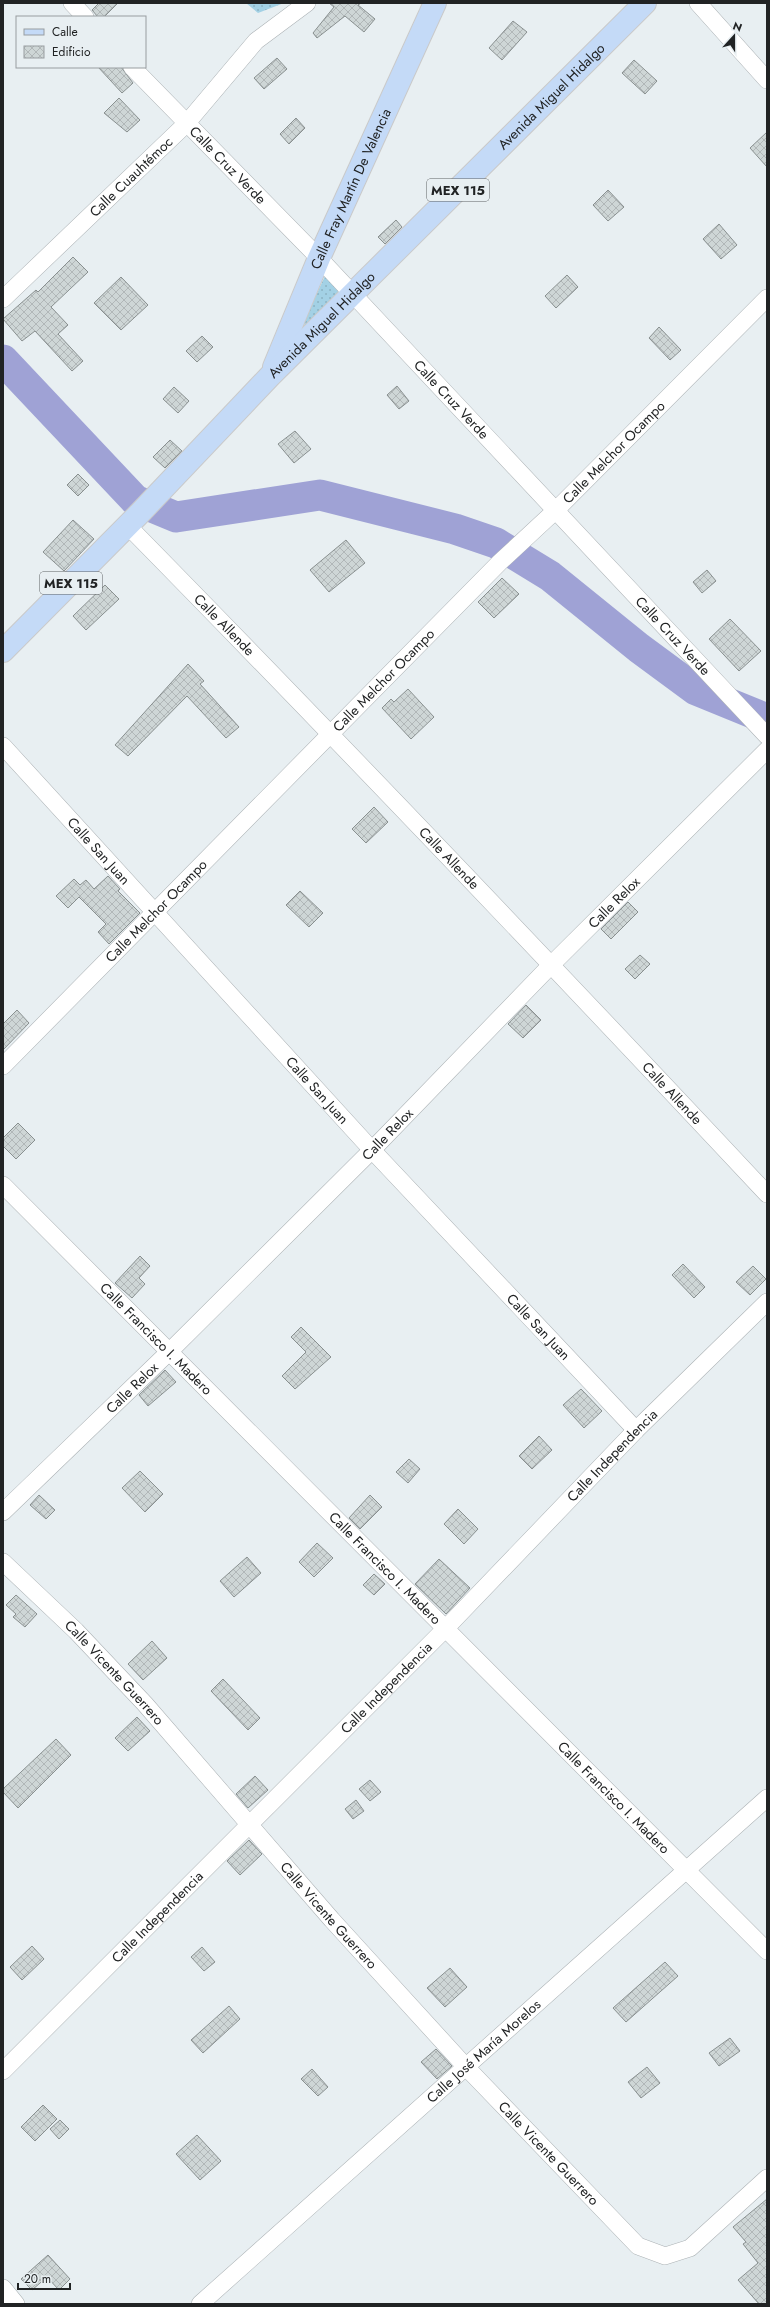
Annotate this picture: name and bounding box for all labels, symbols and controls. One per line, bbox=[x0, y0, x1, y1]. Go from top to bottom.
legend bbox=[16, 16, 146, 68]
north arrow bbox=[714, 16, 754, 56]
text: N bbox=[731, 18, 745, 36]
text: Calle bbox=[52, 23, 78, 41]
street label: Avenida Miguel Hidalgo bbox=[493, 38, 610, 154]
text: Edificio bbox=[52, 43, 91, 61]
street label: Calle Fray Martín De Valencia bbox=[305, 105, 396, 272]
street label: Calle Cruz Verde bbox=[185, 121, 271, 208]
street label: Calle Cuauhtémoc bbox=[85, 132, 177, 221]
road number: MEX 115 bbox=[427, 179, 489, 201]
street label: Avenida Miguel Hidalgo bbox=[263, 267, 380, 383]
street label: Calle Cruz Verde bbox=[409, 355, 494, 443]
street label: Calle Melchor Ocampo bbox=[558, 396, 670, 508]
road number: MEX 115 bbox=[40, 572, 102, 594]
street label: Calle Allende bbox=[189, 589, 259, 660]
street label: Calle Cruz Verde bbox=[631, 592, 715, 680]
street label: Calle Melchor Ocampo bbox=[328, 624, 439, 736]
street label: Calle San Juan bbox=[63, 813, 135, 889]
street label: Calle Allende bbox=[414, 822, 484, 894]
street label: Calle Melchor Ocampo bbox=[101, 854, 212, 967]
street label: Calle Relox bbox=[583, 872, 644, 933]
street label: Calle San Juan bbox=[281, 1052, 353, 1128]
street label: Calle Allende bbox=[638, 1057, 707, 1129]
street label: Calle Relox bbox=[357, 1103, 418, 1165]
street label: Calle Francisco I. Madero bbox=[96, 1278, 217, 1400]
street label: Calle San Juan bbox=[502, 1289, 575, 1364]
street label: Calle Relox bbox=[101, 1358, 163, 1418]
street label: Calle Independencia bbox=[562, 1404, 662, 1506]
street label: Calle Francisco I. Madero bbox=[324, 1507, 446, 1629]
street label: Calle Vicente Guerrero bbox=[60, 1615, 169, 1730]
street label: Calle Independencia bbox=[336, 1637, 437, 1738]
street label: Calle Francisco I. Madero bbox=[553, 1737, 675, 1858]
street label: Calle Vicente Guerrero bbox=[276, 1857, 382, 1974]
street label: Calle Independencia bbox=[107, 1866, 208, 1967]
street label: Calle José María Morelos bbox=[422, 1994, 545, 2107]
street label: Calle Vicente Guerrero bbox=[494, 2097, 604, 2210]
scale bar bbox=[18, 2265, 70, 2291]
text: 20 m bbox=[24, 2270, 51, 2288]

